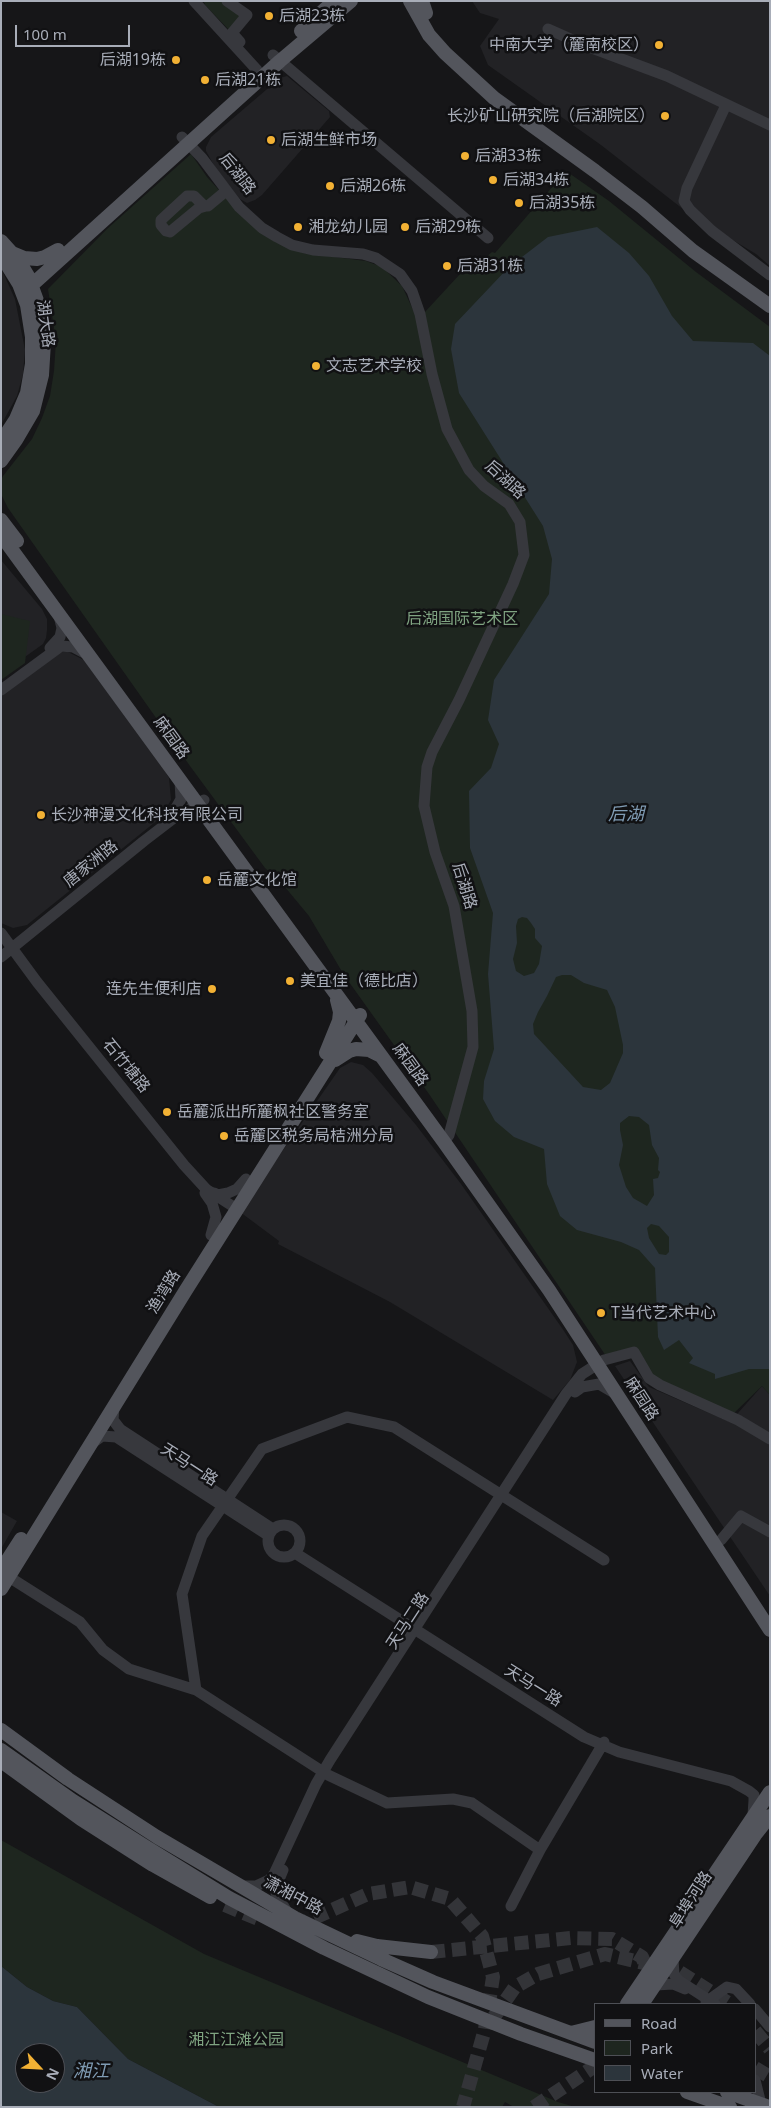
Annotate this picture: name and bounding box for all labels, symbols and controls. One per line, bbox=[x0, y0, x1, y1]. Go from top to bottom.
place label: 后湖23栋 bbox=[279, 6, 345, 26]
marker: 后湖23栋 bbox=[263, 10, 275, 22]
scale bar bbox=[18, 15, 132, 47]
text: 100 m bbox=[23, 24, 67, 44]
place label: 中南大学（麓南校区） bbox=[489, 35, 649, 55]
marker: 中南大学（麓南校区） bbox=[653, 39, 665, 51]
place label: 后湖19栋 bbox=[100, 50, 166, 70]
marker: 后湖19栋 bbox=[170, 54, 182, 66]
place label: 后湖21栋 bbox=[215, 70, 281, 90]
marker: 后湖21栋 bbox=[199, 74, 211, 86]
place label: 长沙矿山研究院（后湖院区） bbox=[447, 106, 655, 126]
marker: 长沙矿山研究院（后湖院区） bbox=[659, 110, 671, 122]
place label: 后湖生鲜市场 bbox=[281, 130, 377, 150]
marker: 后湖生鲜市场 bbox=[265, 134, 277, 146]
place label: 后湖33栋 bbox=[475, 146, 541, 166]
street label: 后湖路 bbox=[215, 149, 259, 199]
marker: 后湖33栋 bbox=[459, 150, 471, 162]
place label: 后湖34栋 bbox=[503, 170, 569, 190]
marker: 后湖34栋 bbox=[487, 174, 499, 186]
place label: 后湖26栋 bbox=[340, 176, 406, 196]
marker: 后湖26栋 bbox=[324, 180, 336, 192]
place label: 后湖35栋 bbox=[529, 193, 595, 213]
marker: 后湖35栋 bbox=[513, 197, 525, 209]
place label: 湘龙幼儿园 bbox=[308, 217, 388, 237]
place label: 后湖29栋 bbox=[415, 217, 481, 237]
marker: 湘龙幼儿园 bbox=[292, 221, 304, 233]
marker: 后湖29栋 bbox=[399, 221, 411, 233]
place label: 后湖31栋 bbox=[457, 256, 523, 276]
marker: 后湖31栋 bbox=[441, 260, 453, 272]
street label: 湖大路 bbox=[32, 299, 58, 349]
place label: 文志艺术学校 bbox=[326, 356, 422, 376]
marker: 文志艺术学校 bbox=[310, 360, 322, 372]
street label: 后湖路 bbox=[481, 457, 529, 503]
park label: 后湖国际艺术区 bbox=[406, 609, 518, 629]
street label: 麻园路 bbox=[149, 713, 193, 763]
water label: 后湖 bbox=[608, 804, 644, 826]
place label: 长沙神漫文化科技有限公司 bbox=[51, 805, 243, 825]
marker: 长沙神漫文化科技有限公司 bbox=[35, 809, 47, 821]
street label: 唐家洲路 bbox=[60, 836, 122, 892]
street label: 后湖路 bbox=[448, 860, 480, 912]
place label: 岳麓文化馆 bbox=[217, 870, 297, 890]
marker: 岳麓文化馆 bbox=[201, 874, 213, 886]
place label: 美宜佳（德比店） bbox=[300, 971, 428, 991]
marker: 美宜佳（德比店） bbox=[284, 975, 296, 987]
place label: 连先生便利店 bbox=[106, 979, 202, 999]
marker: 连先生便利店 bbox=[206, 983, 218, 995]
street label: 石竹塘路 bbox=[98, 1035, 154, 1097]
street label: 麻园路 bbox=[388, 1040, 432, 1090]
place label: 岳麓派出所麓枫社区警务室 bbox=[177, 1102, 369, 1122]
marker: 岳麓派出所麓枫社区警务室 bbox=[161, 1106, 173, 1118]
place label: 岳麓区税务局桔洲分局 bbox=[234, 1126, 394, 1146]
marker: 岳麓区税务局桔洲分局 bbox=[218, 1130, 230, 1142]
street label: 渔湾路 bbox=[143, 1267, 185, 1317]
place label: T当代艺术中心 bbox=[611, 1303, 716, 1323]
marker: T当代艺术中心 bbox=[595, 1307, 607, 1319]
street label: 麻园路 bbox=[620, 1374, 662, 1424]
street label: 天马一路 bbox=[157, 1440, 221, 1490]
street label: 天马二路 bbox=[383, 1589, 433, 1653]
street label: 天马一路 bbox=[501, 1661, 565, 1711]
street label: 阜埠河路 bbox=[666, 1868, 716, 1932]
street label: 潇湘中路 bbox=[260, 1873, 326, 1919]
legend bbox=[594, 2003, 756, 2093]
text: Road bbox=[641, 2013, 677, 2033]
park label: 湘江江滩公园 bbox=[188, 2030, 284, 2050]
text: Park bbox=[641, 2038, 673, 2058]
north arrow bbox=[15, 2043, 65, 2093]
water label: 湘江 bbox=[73, 2061, 109, 2083]
text: Water bbox=[641, 2063, 683, 2083]
text: N bbox=[42, 2065, 64, 2083]

